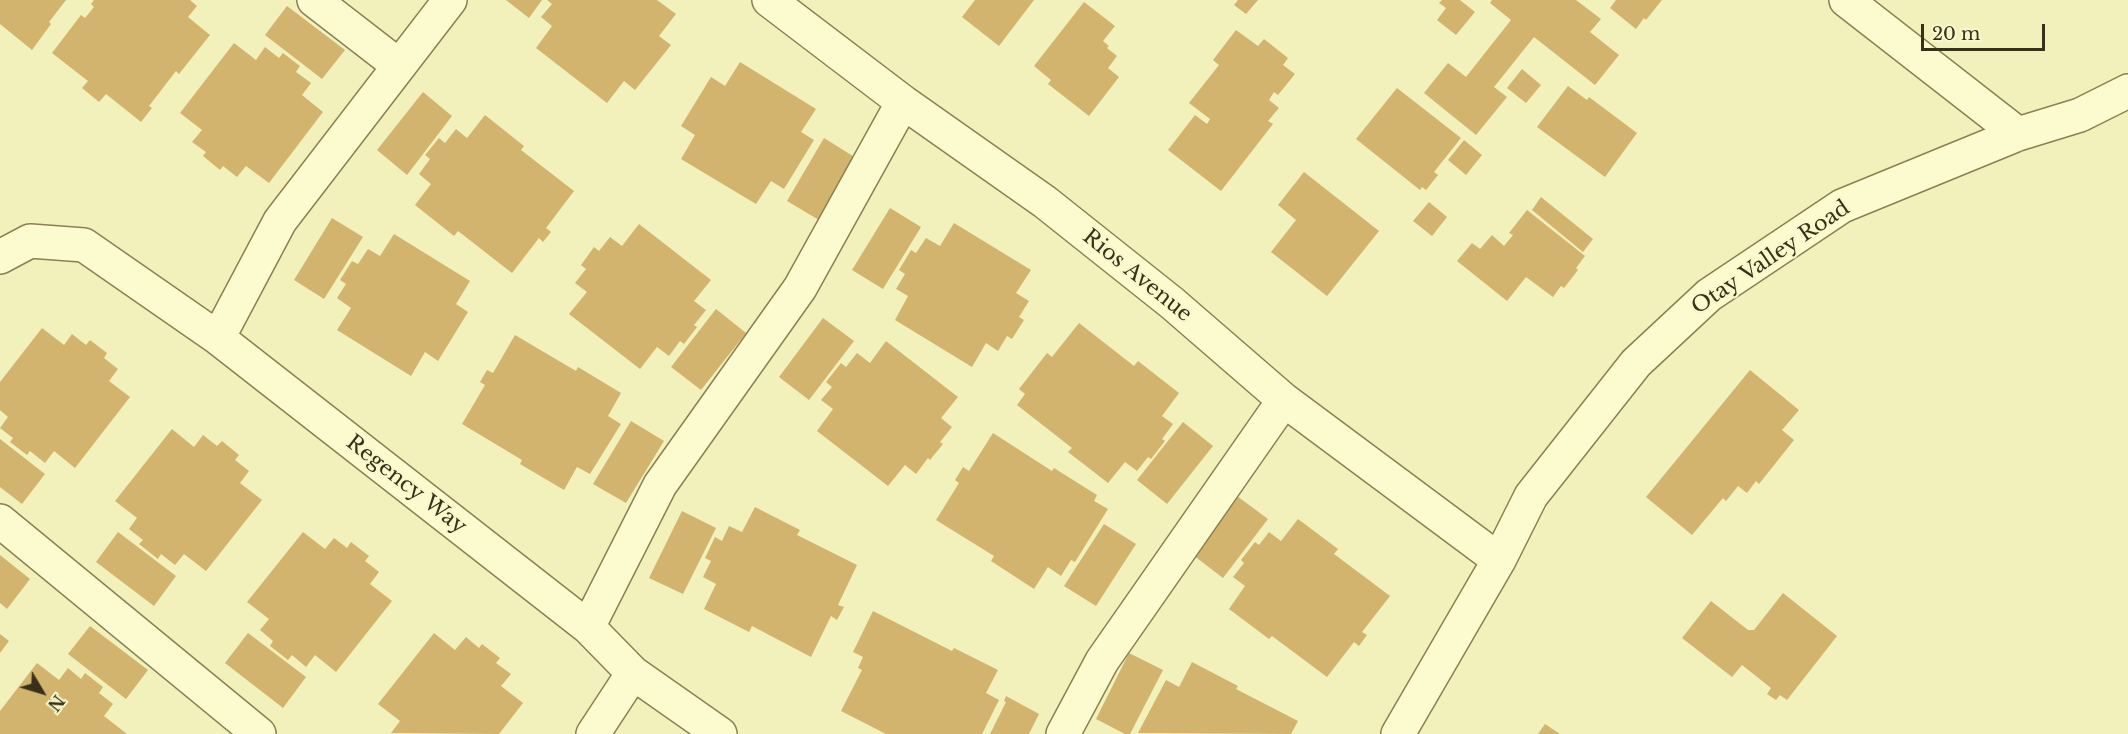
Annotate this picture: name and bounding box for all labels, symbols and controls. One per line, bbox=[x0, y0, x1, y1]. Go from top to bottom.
scale bar bbox=[1924, 12, 2048, 50]
text: 20 m bbox=[1932, 23, 1980, 45]
street label: Otay Valley Road bbox=[1687, 196, 1855, 320]
street label: Rios Avenue bbox=[1077, 224, 1197, 328]
street label: Regency Way bbox=[341, 430, 471, 540]
north arrow bbox=[12, 662, 72, 722]
text: N bbox=[44, 691, 69, 715]

